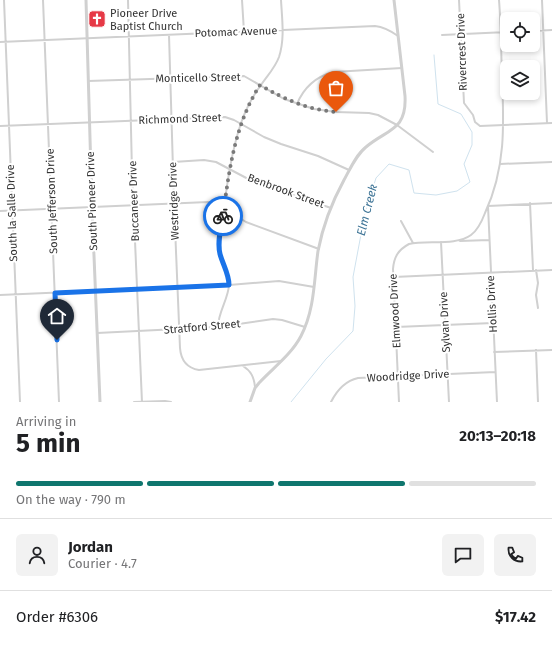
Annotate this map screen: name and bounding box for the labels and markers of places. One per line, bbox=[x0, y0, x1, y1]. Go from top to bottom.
place label: Pioneer Drive Baptist Church bbox=[110, 7, 183, 33]
church icon: Pioneer Drive Baptist Church bbox=[87, 9, 107, 29]
pin bbox=[319, 71, 353, 112]
pin bbox=[40, 299, 74, 340]

